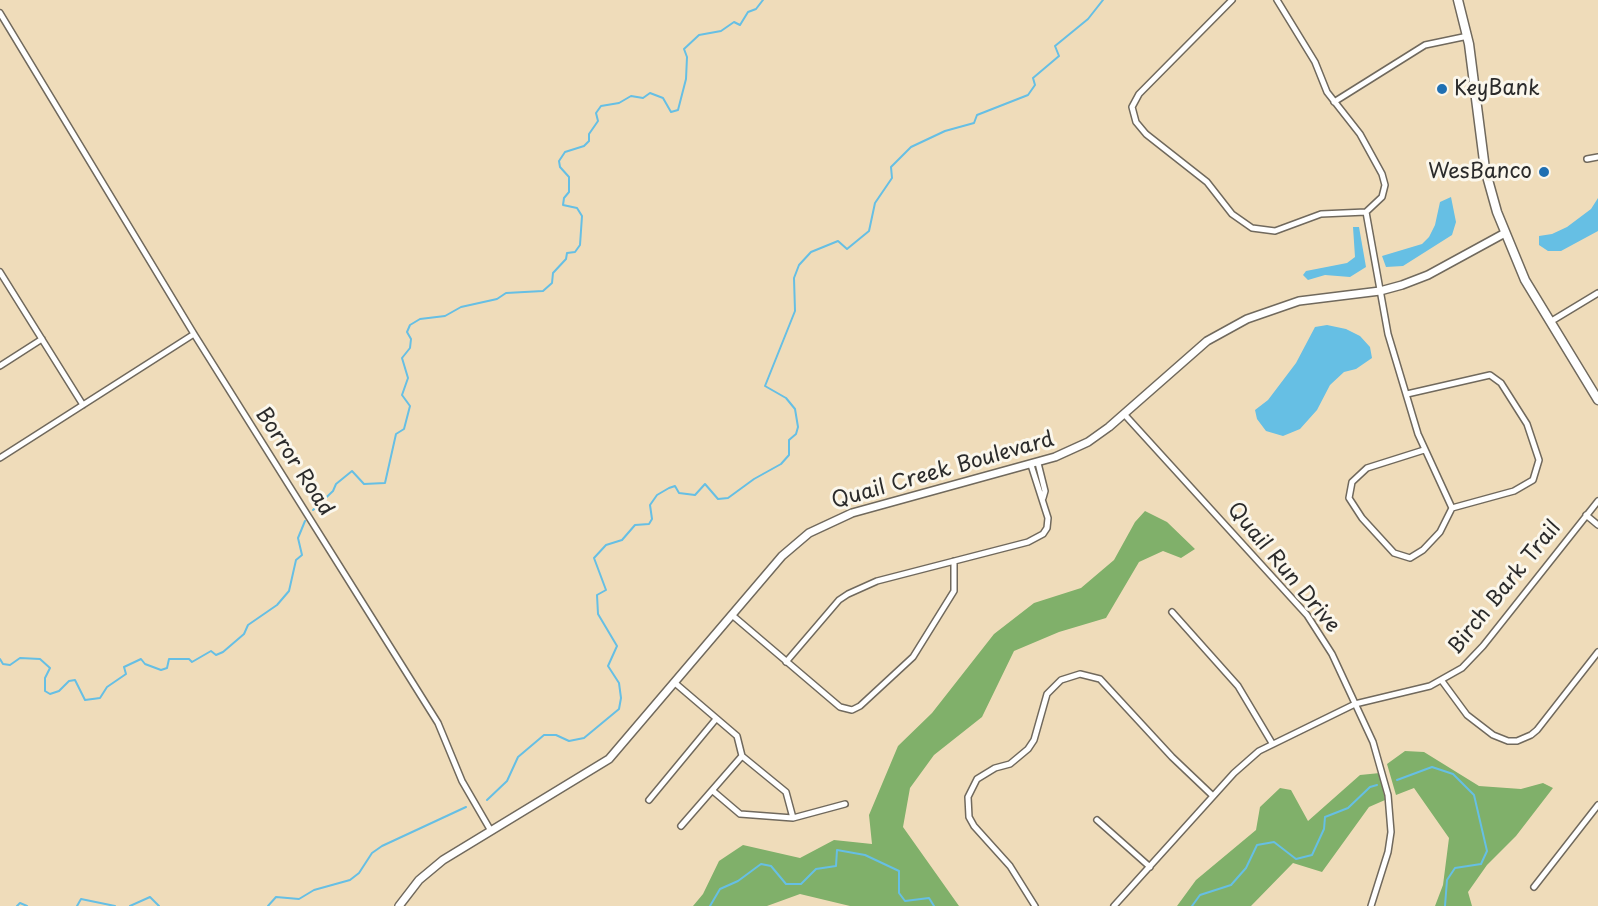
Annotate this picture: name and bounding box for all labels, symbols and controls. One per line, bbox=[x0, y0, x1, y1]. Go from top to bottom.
place label: KeyBank bbox=[1454, 76, 1540, 102]
marker: KeyBank bbox=[1435, 82, 1449, 96]
place label: WesBanco bbox=[1428, 159, 1532, 185]
marker: WesBanco bbox=[1537, 165, 1551, 179]
street label: Borror Road bbox=[250, 403, 338, 521]
street label: Quail Creek Boulevard bbox=[829, 427, 1057, 515]
street label: Quail Run Drive bbox=[1221, 498, 1345, 638]
street label: Birch Bark Trail bbox=[1443, 516, 1567, 660]

